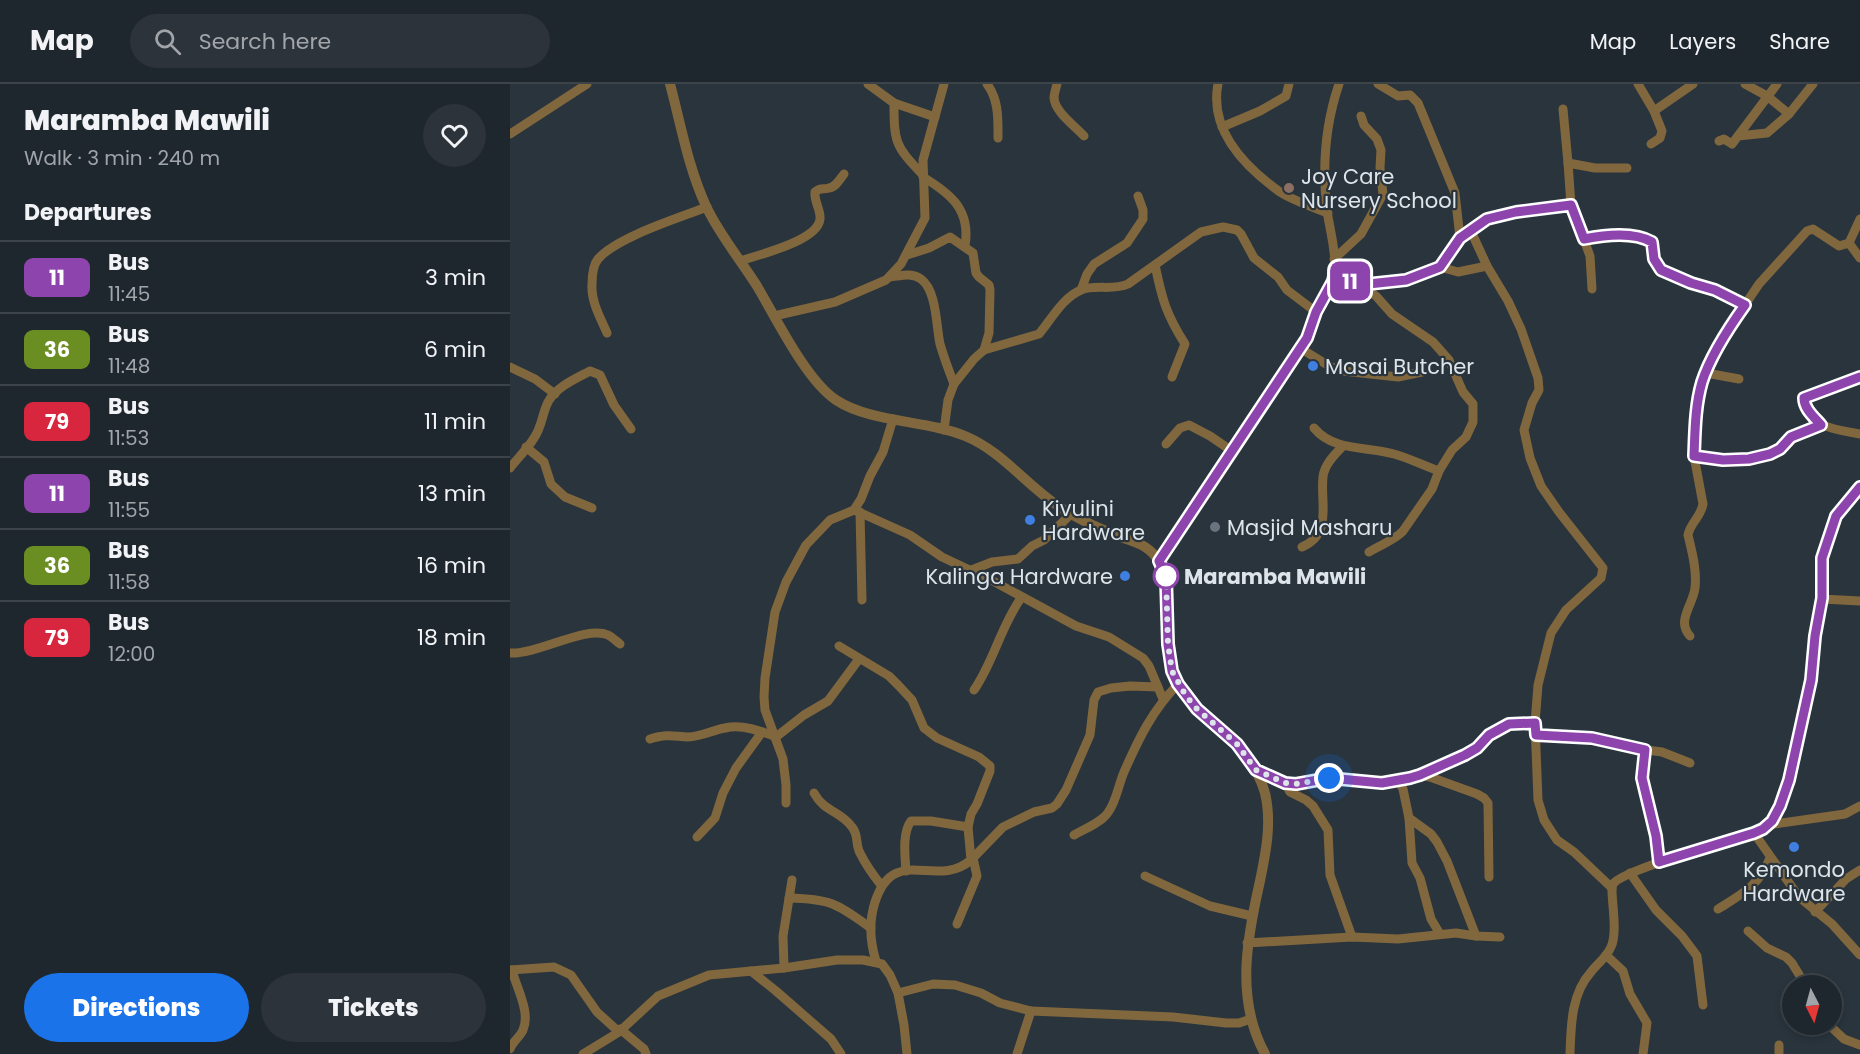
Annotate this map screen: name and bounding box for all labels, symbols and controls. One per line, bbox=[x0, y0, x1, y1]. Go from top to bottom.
search box bbox=[130, 14, 550, 68]
text: Map bbox=[30, 21, 94, 60]
icon: search bbox=[151, 25, 184, 58]
text: Search here bbox=[199, 26, 331, 57]
text: Map bbox=[1590, 27, 1636, 56]
text: Layers bbox=[1669, 27, 1736, 56]
text: Share bbox=[1769, 27, 1830, 56]
text: Maramba Mawili bbox=[24, 101, 270, 140]
button: heart bbox=[423, 104, 486, 167]
text: Walk · 3 min · 240 m bbox=[24, 144, 220, 172]
place label: Joy Care Nursery School bbox=[1301, 162, 1457, 215]
marker: Joy Care Nursery School bbox=[1282, 181, 1296, 195]
text: Departures bbox=[24, 197, 152, 228]
text: Bus bbox=[108, 247, 150, 278]
text: 3 min bbox=[425, 262, 486, 293]
line badge: 11 bbox=[1323, 262, 1377, 300]
text: 11 bbox=[49, 263, 65, 292]
text: 11 bbox=[1342, 267, 1358, 296]
text: 11:45 bbox=[108, 280, 150, 308]
text: Bus bbox=[108, 319, 150, 350]
text: 6 min bbox=[424, 334, 486, 365]
text: 36 bbox=[44, 335, 70, 364]
text: 11:48 bbox=[108, 352, 150, 380]
place label: Masai Butcher bbox=[1325, 352, 1474, 381]
marker: Masai Butcher bbox=[1306, 359, 1320, 373]
text: Bus bbox=[108, 391, 150, 422]
text: 11 min bbox=[424, 406, 486, 437]
text: 79 bbox=[45, 407, 69, 436]
text: 11:53 bbox=[108, 424, 149, 452]
text: Bus bbox=[108, 463, 150, 494]
text: 13 min bbox=[418, 478, 486, 509]
text: 11 bbox=[49, 479, 65, 508]
place label: Kivulini Hardware bbox=[1042, 494, 1145, 547]
text: 11:55 bbox=[108, 496, 150, 524]
marker: Kivulini Hardware bbox=[1023, 513, 1037, 527]
place label: Masjid Masharu bbox=[1227, 513, 1393, 542]
marker: Masjid Masharu bbox=[1208, 520, 1222, 534]
text: Bus bbox=[108, 535, 150, 566]
text: 16 min bbox=[417, 550, 486, 581]
text: 36 bbox=[44, 551, 70, 580]
place label: Kalinga Hardware bbox=[925, 562, 1113, 591]
place label: Maramba Mawili bbox=[1184, 562, 1366, 591]
marker: Maramba Mawili bbox=[1153, 563, 1179, 589]
text: 11:58 bbox=[108, 568, 150, 596]
marker: Kalinga Hardware bbox=[1118, 569, 1132, 583]
text: Bus bbox=[108, 607, 150, 638]
text: 18 min bbox=[417, 622, 486, 653]
text: 79 bbox=[45, 623, 69, 652]
text: 12:00 bbox=[108, 640, 155, 668]
your location bbox=[1314, 763, 1344, 793]
marker: Kemondo Hardware bbox=[1787, 840, 1801, 854]
place label: Kemondo Hardware bbox=[1742, 855, 1846, 908]
button: Directions bbox=[24, 973, 249, 1042]
button: Tickets bbox=[261, 973, 486, 1042]
north arrow bbox=[1782, 975, 1842, 1035]
map controls bbox=[1782, 975, 1842, 1035]

